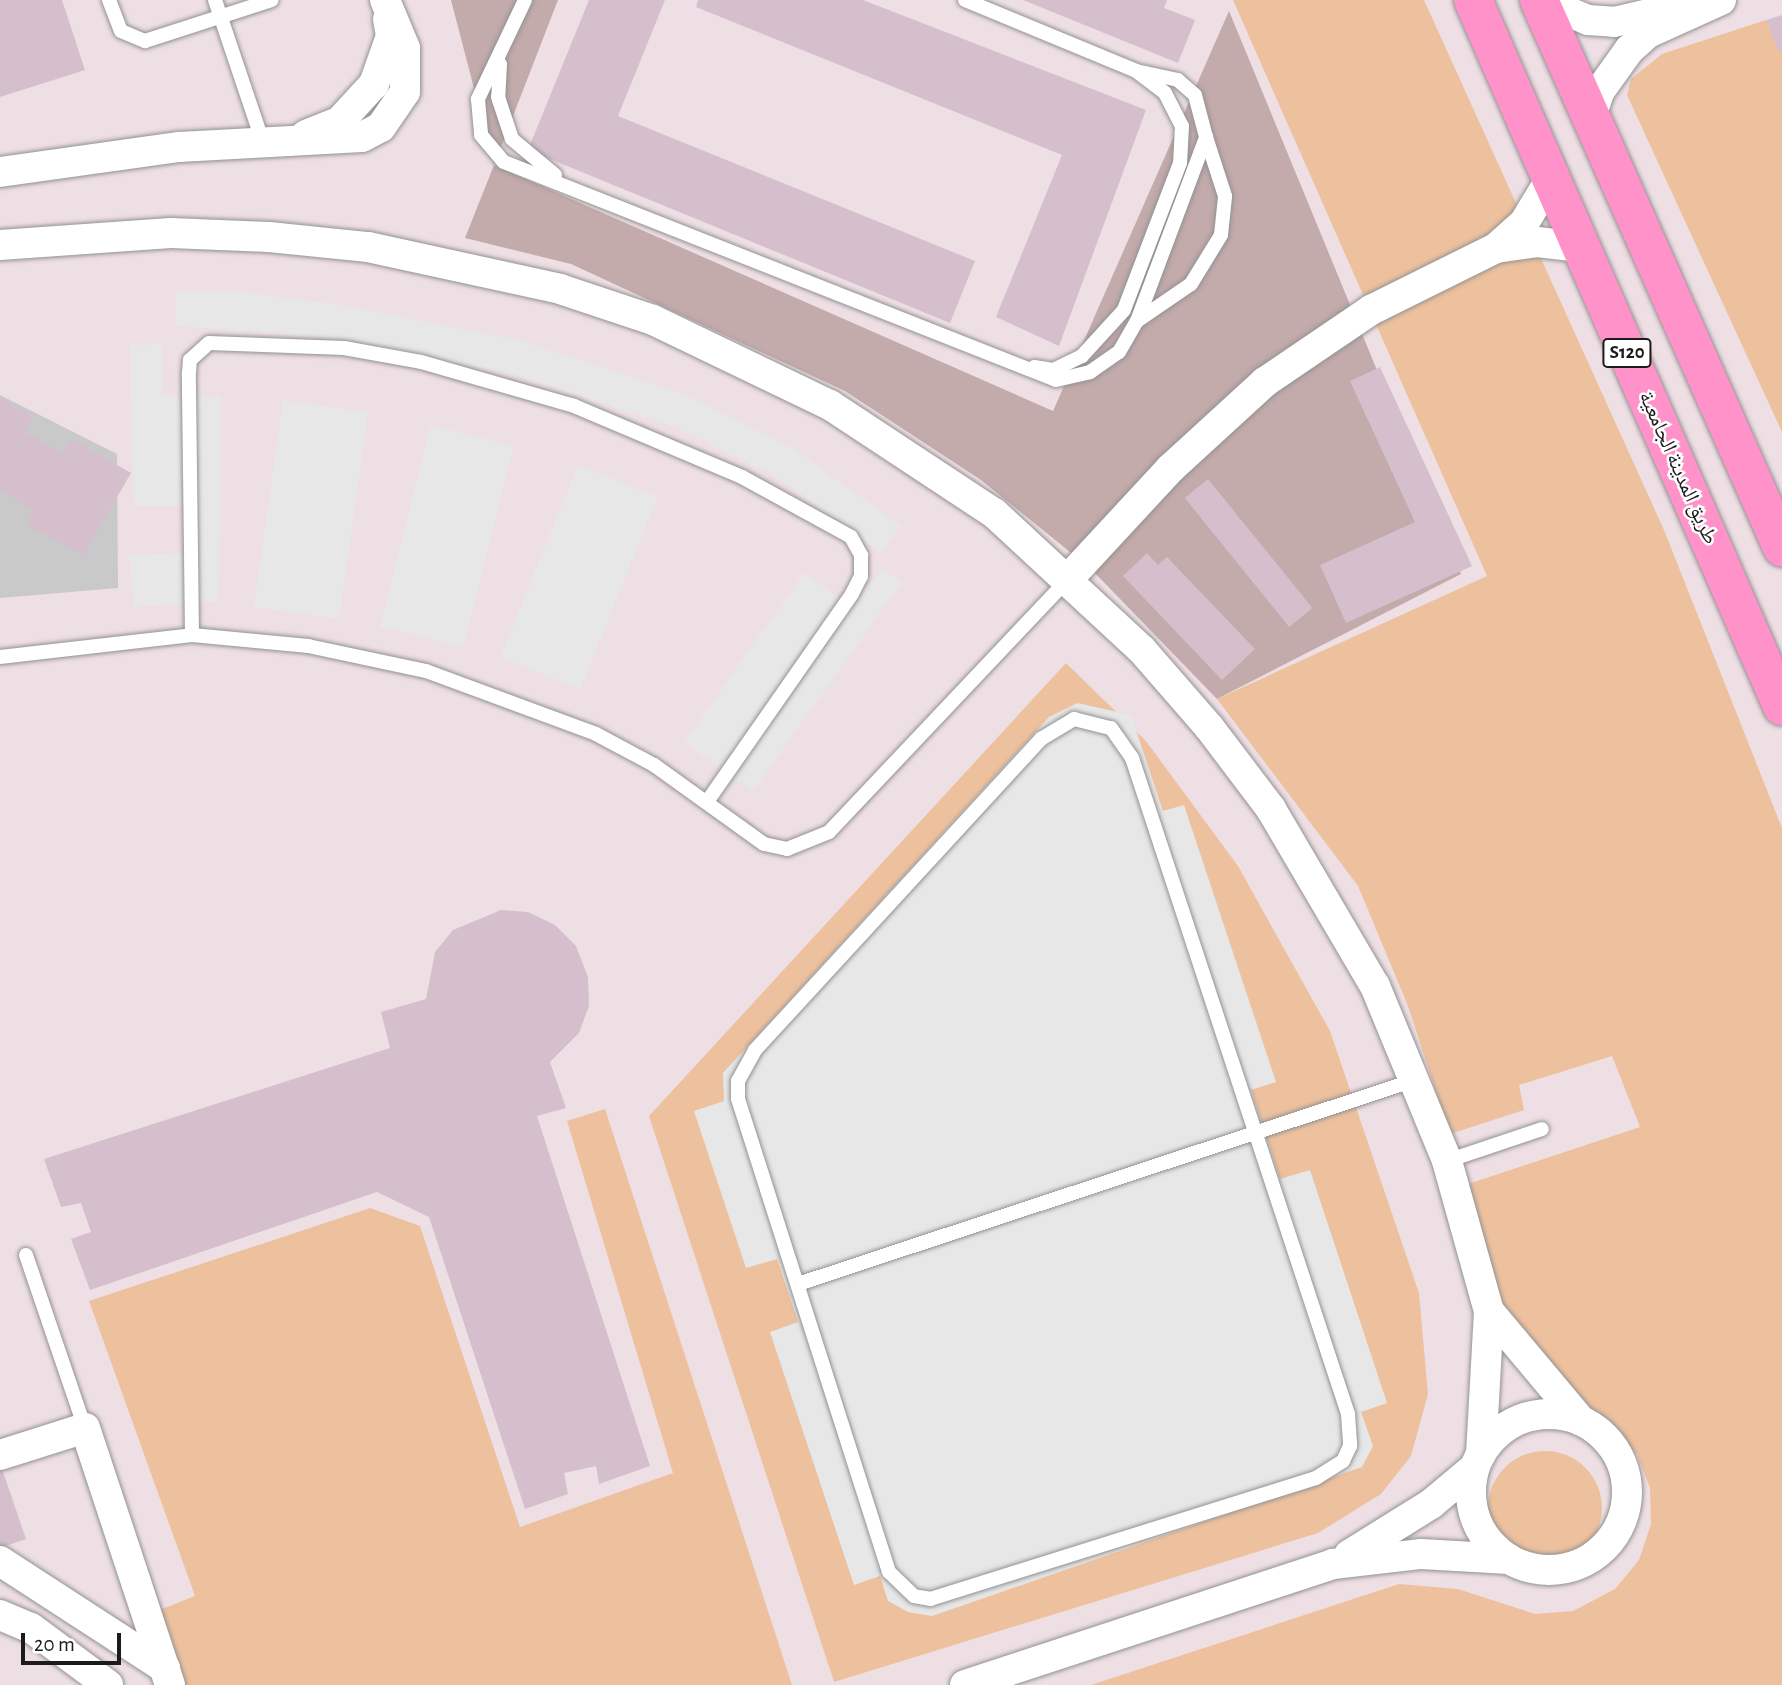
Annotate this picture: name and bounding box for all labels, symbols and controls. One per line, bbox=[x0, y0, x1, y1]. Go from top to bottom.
road number: S120 bbox=[1601, 338, 1653, 368]
street label: طريق المدينة الجامعية bbox=[1633, 388, 1723, 548]
scale bar bbox=[24, 1618, 124, 1662]
text: 20 m bbox=[34, 1634, 75, 1655]

